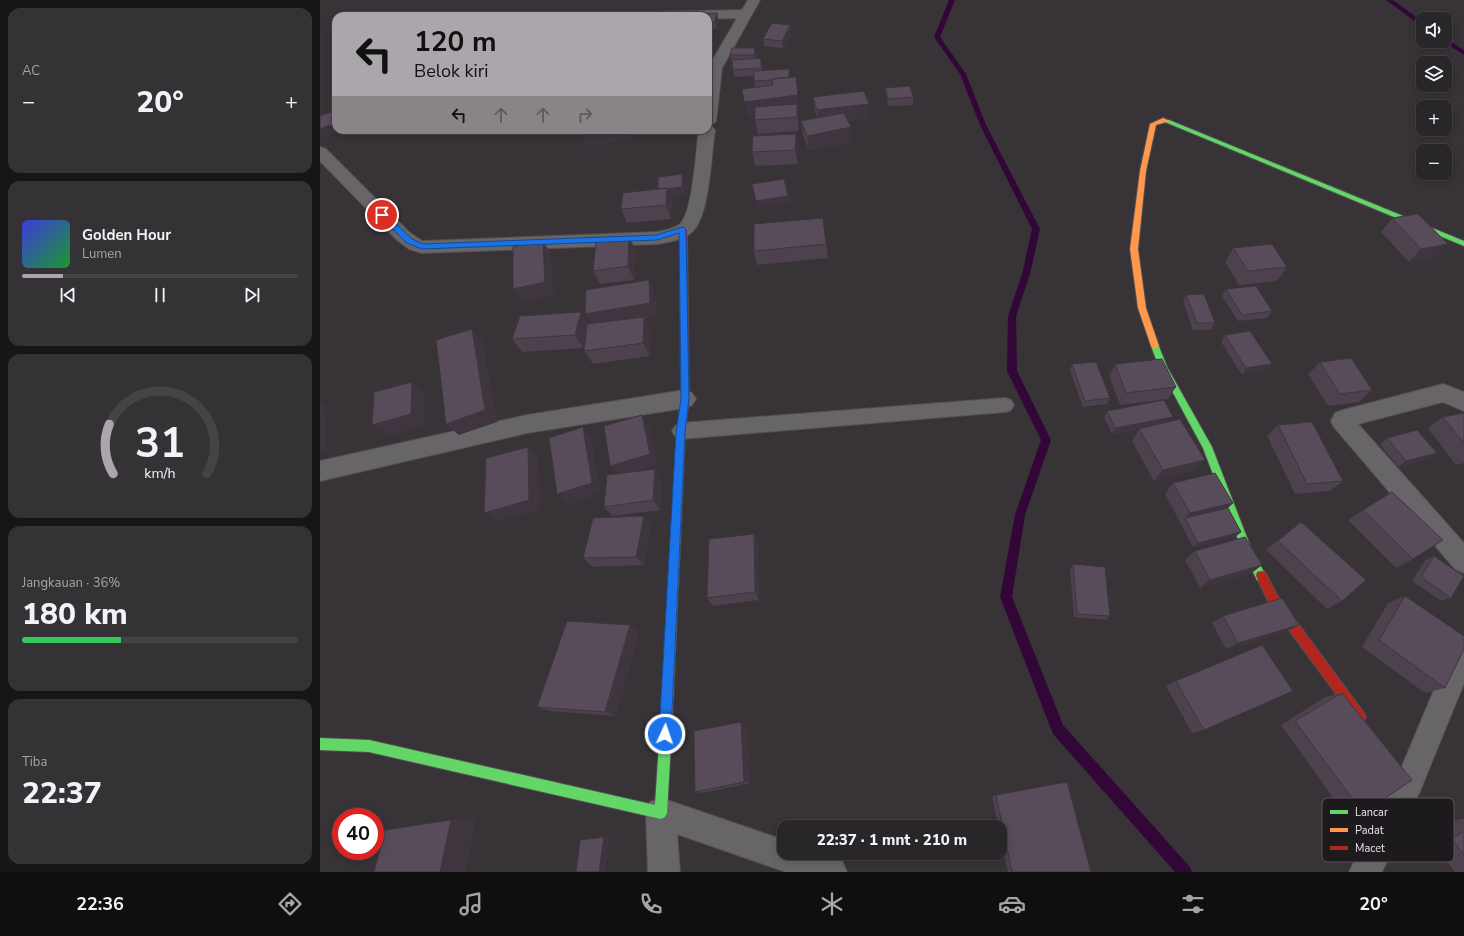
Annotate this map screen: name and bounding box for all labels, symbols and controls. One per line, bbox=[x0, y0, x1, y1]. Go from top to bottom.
map controls bbox=[1416, 12, 1452, 180]
button: sound bbox=[1416, 12, 1452, 48]
text: 120 m bbox=[414, 23, 497, 61]
icon: left bbox=[348, 28, 400, 80]
button: layers bbox=[1416, 56, 1452, 92]
text: Belok kiri bbox=[414, 59, 488, 83]
text: AC bbox=[22, 62, 40, 80]
text: 20° bbox=[136, 82, 184, 123]
text: − bbox=[22, 87, 35, 117]
text: + bbox=[285, 87, 298, 117]
button: + bbox=[1416, 100, 1452, 136]
icon: left bbox=[448, 104, 470, 126]
icon: ahead bbox=[490, 104, 512, 126]
icon: ahead bbox=[532, 104, 554, 126]
icon: right bbox=[574, 104, 596, 126]
button: − bbox=[1416, 144, 1452, 180]
pin bbox=[365, 198, 399, 232]
icon: arrive bbox=[371, 204, 393, 226]
text: Golden Hour bbox=[82, 225, 171, 245]
text: Lumen bbox=[82, 245, 122, 263]
icon: previous bbox=[57, 284, 79, 306]
icon: pause bbox=[149, 284, 171, 306]
icon: next bbox=[241, 284, 263, 306]
text: 31 bbox=[135, 415, 185, 472]
text: km/h bbox=[144, 464, 176, 483]
text: Jangkauan · 36% bbox=[22, 574, 120, 592]
text: 180 km bbox=[22, 594, 128, 635]
position arrow bbox=[644, 713, 686, 755]
text: Tiba bbox=[22, 753, 47, 771]
text: 22:37 bbox=[22, 773, 102, 814]
legend bbox=[1322, 798, 1454, 862]
text: Lancar bbox=[1355, 805, 1388, 820]
speed limit sign: 40 bbox=[332, 808, 384, 860]
text: Padat bbox=[1355, 823, 1384, 838]
text: 22:37 · 1 mnt · 210 m bbox=[817, 830, 967, 850]
text: Macet bbox=[1355, 841, 1385, 856]
icon: directions bbox=[276, 890, 304, 918]
icon: music bbox=[457, 890, 485, 918]
icon: phone bbox=[637, 890, 665, 918]
icon: climate bbox=[818, 890, 846, 918]
icon: car bbox=[998, 890, 1026, 918]
icon: filters bbox=[1179, 890, 1207, 918]
text: 22:36 bbox=[76, 892, 124, 916]
text: 20° bbox=[1359, 892, 1388, 916]

